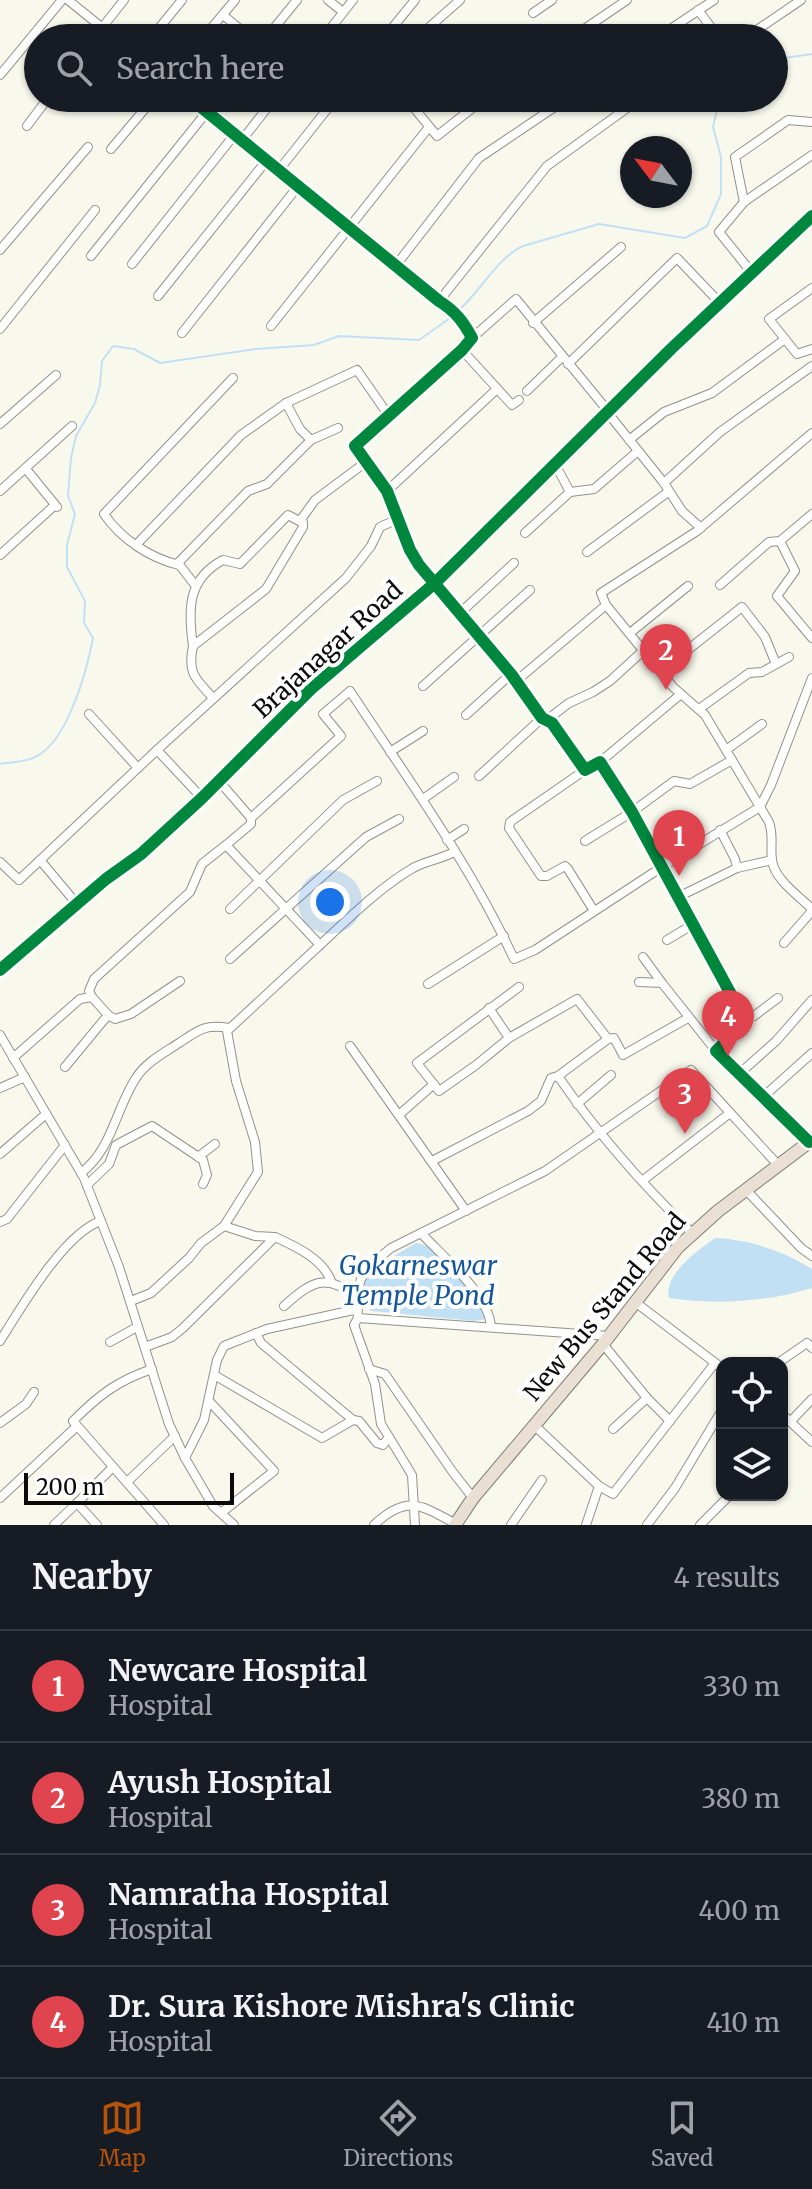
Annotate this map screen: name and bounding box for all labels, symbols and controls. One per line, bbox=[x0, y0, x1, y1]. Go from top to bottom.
search box bbox=[24, 24, 788, 112]
icon: search bbox=[52, 46, 96, 90]
text: Search here bbox=[116, 49, 284, 87]
north arrow bbox=[620, 136, 692, 208]
street label: Brajanagar Road bbox=[247, 575, 409, 725]
pin: 2 bbox=[640, 624, 692, 690]
pin: 1 bbox=[653, 810, 705, 876]
your location bbox=[310, 882, 350, 922]
pin: 4 bbox=[702, 990, 754, 1056]
pin: 3 bbox=[659, 1068, 711, 1134]
street label: New Bus Stand Road bbox=[517, 1206, 692, 1407]
water label: Gokarneswar Temple Pond bbox=[339, 1249, 497, 1312]
map controls bbox=[716, 1357, 788, 1501]
button: locate bbox=[716, 1357, 788, 1429]
button: layers bbox=[716, 1429, 788, 1501]
scale bar bbox=[24, 1469, 234, 1505]
text: 200 m bbox=[36, 1473, 104, 1501]
text: Nearby bbox=[32, 1556, 152, 1598]
text: 4 results bbox=[673, 1561, 780, 1594]
text: Newcare Hospital bbox=[108, 1651, 367, 1689]
text: 1 bbox=[52, 1670, 64, 1703]
text: 330 m bbox=[703, 1670, 780, 1703]
text: Hospital bbox=[108, 1689, 213, 1722]
text: Ayush Hospital bbox=[108, 1763, 332, 1801]
text: 2 bbox=[50, 1782, 66, 1815]
text: 380 m bbox=[701, 1782, 780, 1815]
text: Hospital bbox=[108, 1801, 213, 1834]
text: Namratha Hospital bbox=[108, 1875, 389, 1913]
text: 3 bbox=[51, 1894, 65, 1927]
text: 400 m bbox=[699, 1894, 780, 1927]
text: Hospital bbox=[108, 1913, 213, 1946]
text: Dr. Sura Kishore Mishra's Clinic bbox=[108, 1987, 575, 2025]
text: 4 bbox=[50, 2006, 66, 2039]
text: 410 m bbox=[706, 2006, 780, 2039]
text: Hospital bbox=[108, 2025, 213, 2058]
tab: Map bbox=[99, 2096, 146, 2172]
tab: Directions bbox=[343, 2096, 453, 2172]
tab: Saved bbox=[651, 2096, 713, 2172]

